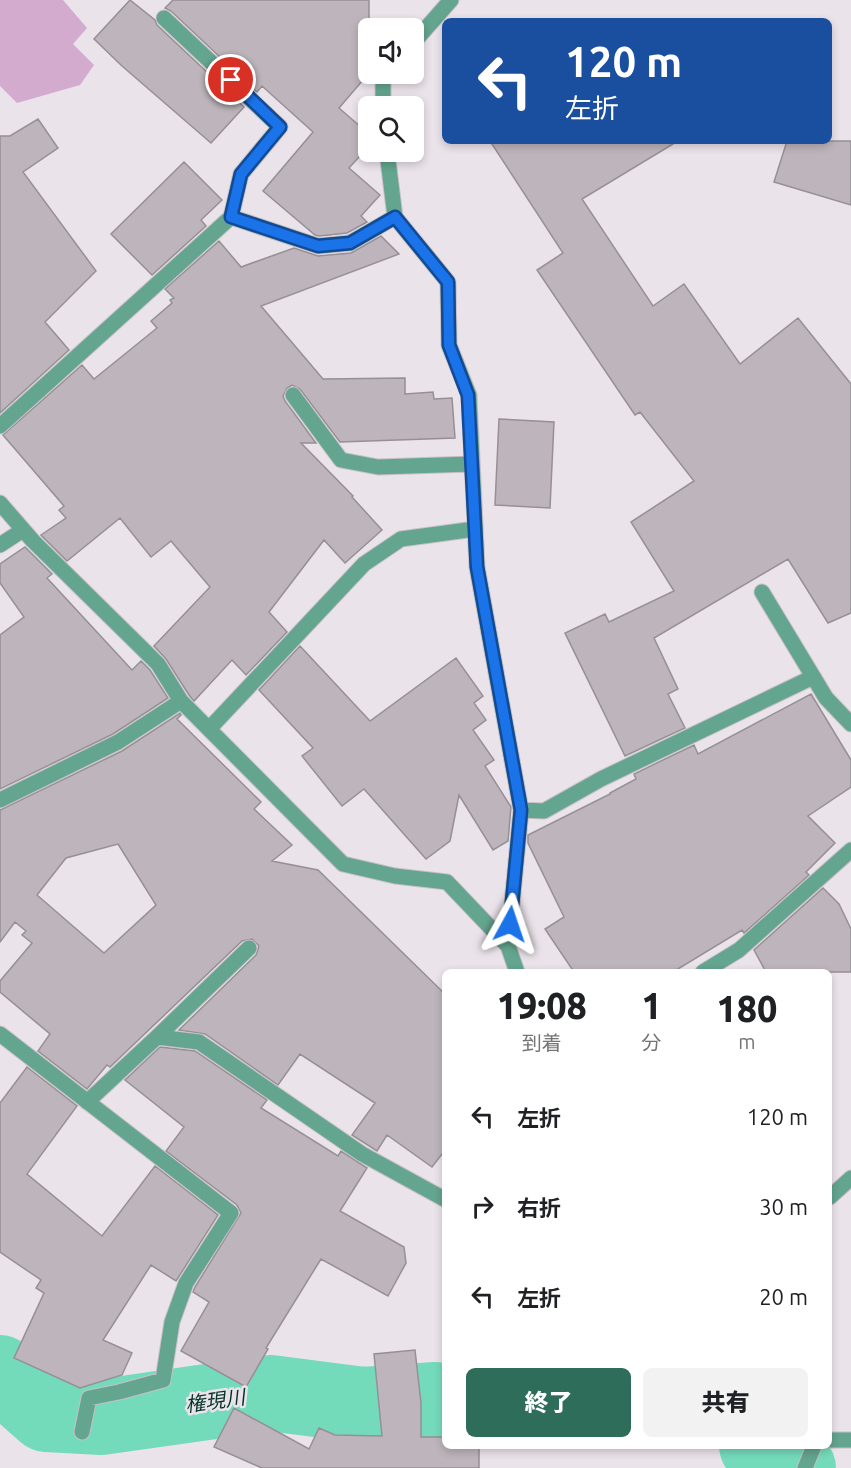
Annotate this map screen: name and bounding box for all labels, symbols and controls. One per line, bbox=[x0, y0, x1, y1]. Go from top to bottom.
map controls bbox=[358, 18, 424, 162]
button: sound bbox=[358, 18, 424, 84]
text: 120 m bbox=[565, 38, 682, 85]
icon: left bbox=[466, 42, 544, 120]
pin bbox=[205, 54, 256, 105]
icon: arrive bbox=[214, 63, 247, 96]
text: 左折 bbox=[565, 93, 619, 123]
button: search bbox=[358, 96, 424, 162]
position arrow bbox=[478, 892, 542, 956]
text: 19:08 bbox=[497, 985, 587, 1026]
text: 1 bbox=[641, 985, 662, 1026]
text: 180 bbox=[716, 988, 777, 1029]
text: m bbox=[738, 1030, 756, 1053]
text: 到着 bbox=[522, 1031, 562, 1054]
text: 分 bbox=[642, 1031, 662, 1054]
icon: left bbox=[466, 1100, 499, 1133]
text: 120 m bbox=[747, 1104, 808, 1129]
text: 左折 bbox=[517, 1105, 561, 1130]
icon: right bbox=[466, 1190, 499, 1223]
text: 30 m bbox=[759, 1194, 808, 1219]
text: 右折 bbox=[517, 1195, 561, 1220]
icon: left bbox=[466, 1280, 499, 1313]
text: 20 m bbox=[759, 1284, 808, 1309]
text: 左折 bbox=[517, 1285, 561, 1310]
button: 終了 bbox=[466, 1368, 631, 1437]
button: 共有 bbox=[643, 1368, 808, 1437]
water label: 権現川 bbox=[184, 1385, 248, 1416]

